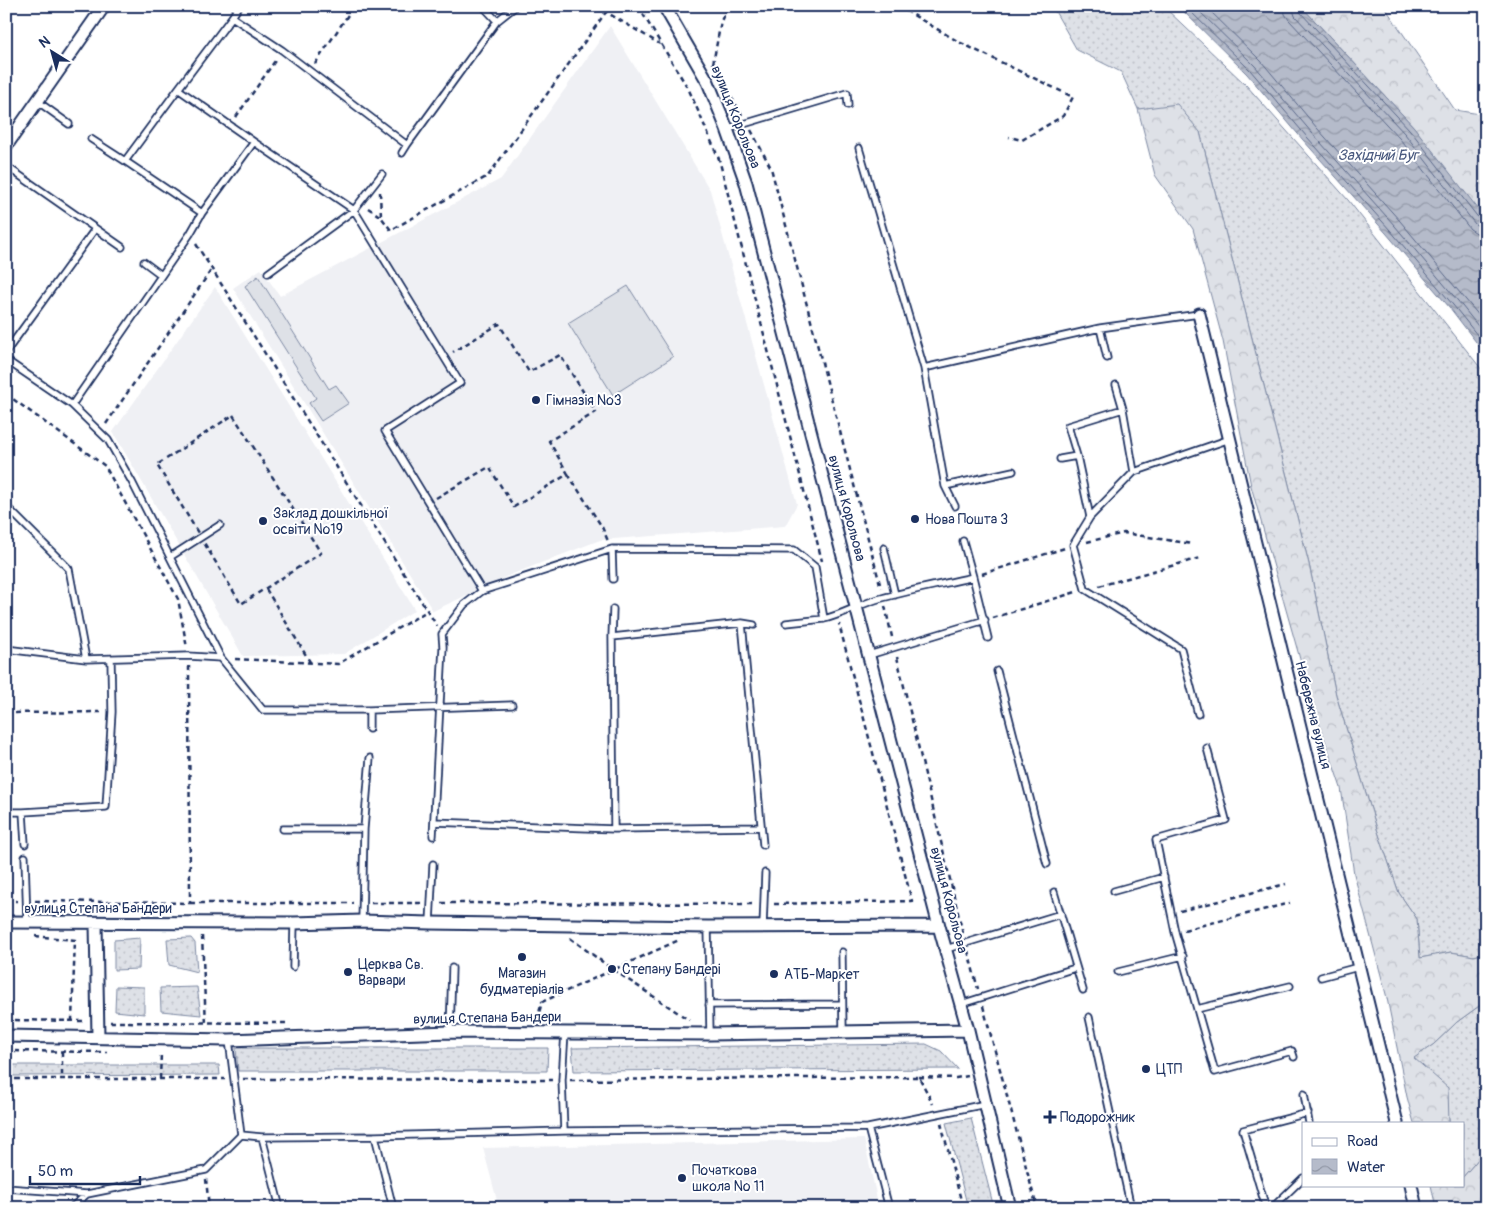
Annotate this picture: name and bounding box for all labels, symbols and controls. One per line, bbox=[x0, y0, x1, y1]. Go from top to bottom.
north arrow bbox=[28, 28, 78, 78]
text: N bbox=[36, 32, 53, 52]
street label: вулиця Корольова bbox=[708, 63, 764, 171]
water label: Західний Буг bbox=[1338, 146, 1420, 165]
place label: Гімназія №3 bbox=[546, 392, 622, 409]
marker: Гімназія №3 bbox=[530, 394, 542, 406]
street label: вулиця Корольова bbox=[825, 453, 869, 563]
place label: Заклад дошкільної освіти №19 bbox=[273, 505, 389, 538]
place label: Нова Пошта 3 bbox=[925, 511, 1008, 528]
marker: Нова Пошта 3 bbox=[909, 513, 921, 525]
marker: Заклад дошкільної освіти №19 bbox=[257, 515, 269, 527]
street label: Набережна вулиця bbox=[1291, 659, 1335, 771]
street label: вулиця Корольова bbox=[927, 845, 971, 955]
street label: вулиця Степана Бандери bbox=[24, 900, 172, 917]
marker: Магазин будматеріалів bbox=[516, 951, 528, 963]
place label: Церква Св. Варвари bbox=[358, 956, 424, 989]
place label: Степану Бандері bbox=[622, 961, 721, 978]
marker: Степану Бандері bbox=[606, 963, 618, 975]
place label: Магазин будматеріалів bbox=[480, 965, 564, 998]
marker: Церква Св. Варвари bbox=[342, 966, 354, 978]
place label: АТБ-Маркет bbox=[784, 966, 860, 983]
marker: АТБ-Маркет bbox=[768, 968, 780, 980]
street label: вулиця Степана Бандери bbox=[413, 1008, 561, 1028]
place label: ЦТП bbox=[1156, 1061, 1182, 1078]
marker: ЦТП bbox=[1140, 1063, 1152, 1075]
place label: Подорожник bbox=[1060, 1109, 1135, 1126]
marker: Подорожник bbox=[1044, 1111, 1056, 1123]
legend bbox=[1302, 1122, 1464, 1186]
text: Road bbox=[1347, 1132, 1378, 1151]
scale bar bbox=[30, 1154, 140, 1186]
text: Water bbox=[1347, 1158, 1386, 1177]
text: 50 m bbox=[38, 1162, 73, 1181]
place label: Початкова школа № 11 bbox=[692, 1162, 765, 1195]
marker: Початкова школа № 11 bbox=[676, 1172, 688, 1184]

